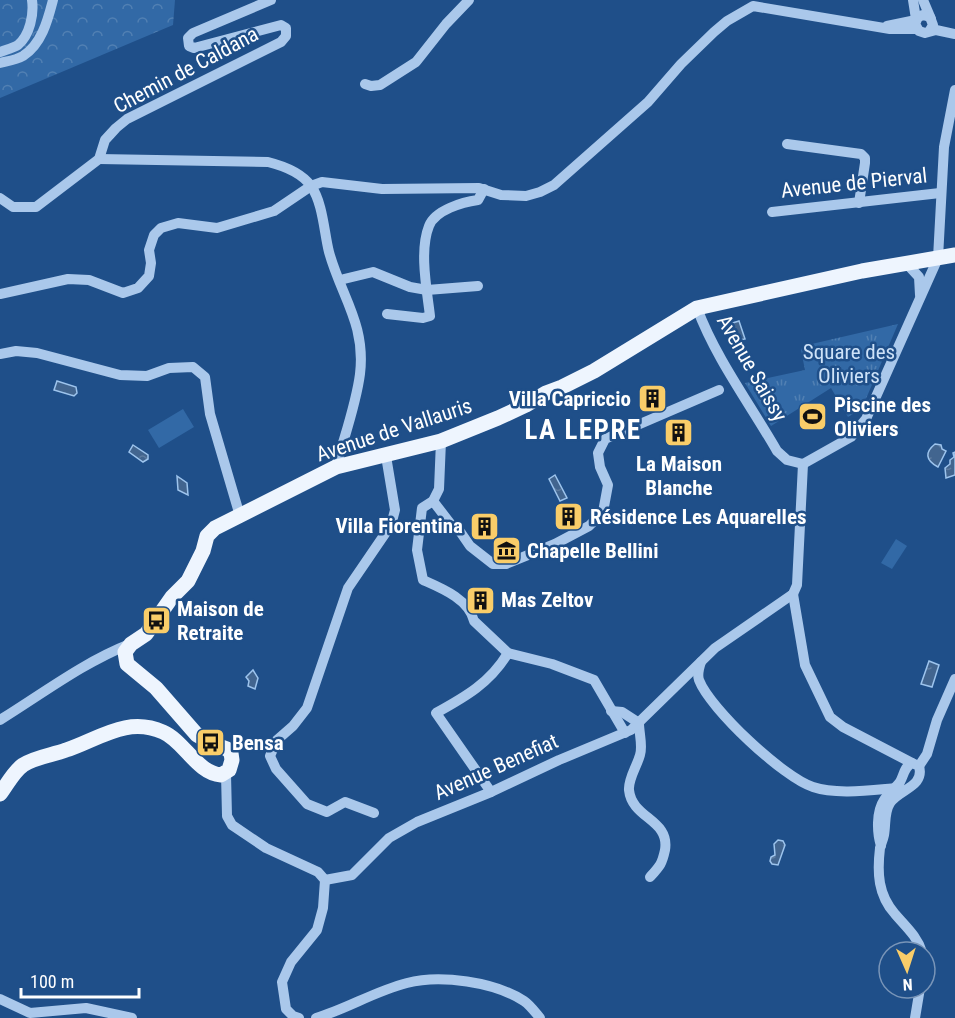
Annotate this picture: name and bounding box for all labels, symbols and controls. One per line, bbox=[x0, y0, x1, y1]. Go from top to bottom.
street label: Chemin de Caldana bbox=[110, 22, 262, 118]
street label: Avenue de Pierval bbox=[780, 163, 928, 203]
street label: Avenue Saissy bbox=[712, 310, 792, 426]
park label: Square des Oliviers bbox=[803, 340, 895, 388]
building icon: Villa Capriccio bbox=[636, 383, 668, 415]
place label: Villa Capriccio bbox=[509, 387, 631, 411]
street label: Avenue de Vallauris bbox=[313, 393, 475, 467]
place label: Piscine des Oliviers bbox=[834, 393, 931, 441]
sports icon: Piscine des Oliviers bbox=[797, 401, 829, 433]
district label: LA LEPRE bbox=[524, 414, 642, 446]
building icon: La Maison Blanche bbox=[663, 417, 695, 449]
place label: La Maison Blanche bbox=[636, 452, 722, 500]
building icon: Résidence Les Aquarelles bbox=[553, 501, 585, 533]
place label: Résidence Les Aquarelles bbox=[590, 505, 806, 529]
building icon: Villa Fiorentina bbox=[468, 510, 500, 542]
place label: Villa Fiorentina bbox=[335, 514, 463, 538]
museum icon: Chapelle Bellini bbox=[490, 535, 522, 567]
place label: Chapelle Bellini bbox=[527, 539, 658, 563]
building icon: Mas Zeltov bbox=[464, 584, 496, 616]
place label: Mas Zeltov bbox=[501, 588, 594, 612]
place label: Maison de Retraite bbox=[177, 597, 264, 645]
bus stop icon: Maison de Retraite bbox=[140, 605, 172, 637]
bus stop icon: Bensa bbox=[195, 727, 227, 759]
street label: Avenue Benefiat bbox=[430, 729, 562, 805]
place label: Bensa bbox=[232, 731, 284, 755]
north arrow bbox=[877, 940, 937, 1000]
scale bar bbox=[21, 961, 140, 999]
text: 100 m bbox=[30, 971, 74, 992]
text: N bbox=[902, 975, 913, 994]

